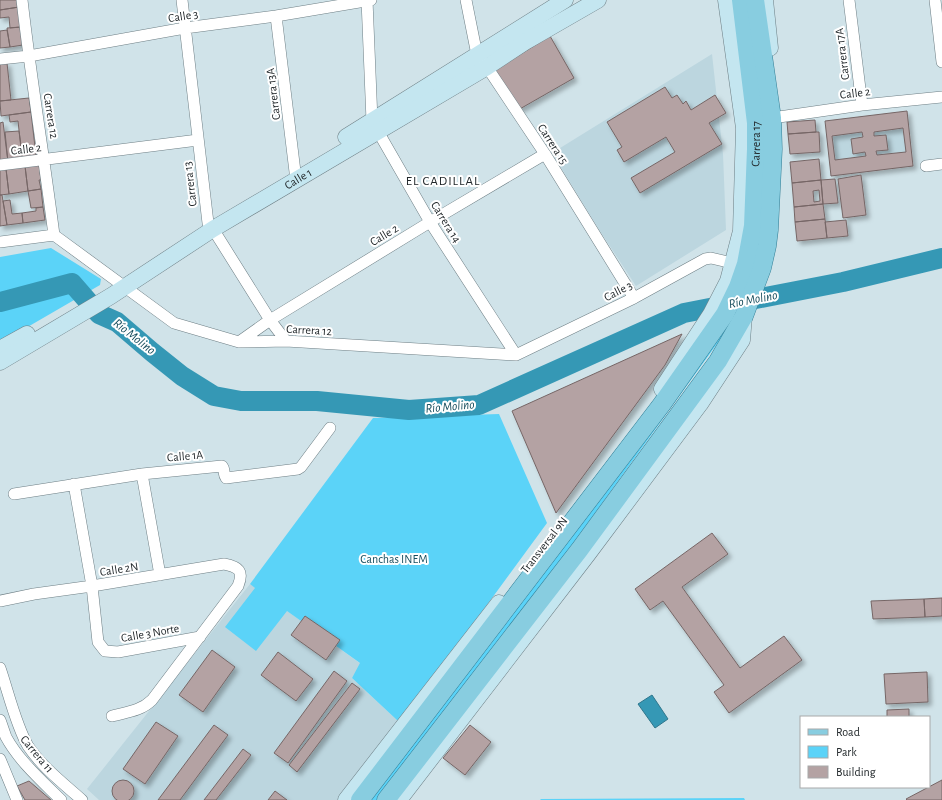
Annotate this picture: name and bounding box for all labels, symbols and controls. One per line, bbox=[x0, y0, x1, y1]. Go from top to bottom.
street label: Calle 3 bbox=[167, 8, 199, 24]
street label: Carrera 17A bbox=[833, 27, 851, 81]
street label: Carrera 13A bbox=[264, 67, 282, 121]
street label: Calle 2 bbox=[839, 85, 871, 101]
street label: Carrera 12 bbox=[41, 92, 61, 140]
street label: Carrera 17 bbox=[749, 121, 762, 167]
street label: Carrera 15 bbox=[536, 122, 570, 166]
street label: Calle 2 bbox=[10, 141, 42, 157]
street label: Carrera 13 bbox=[181, 161, 199, 207]
street label: Calle 1 bbox=[282, 166, 314, 191]
district label: EL CADILLAL bbox=[406, 175, 480, 188]
street label: Carrera 14 bbox=[429, 199, 463, 245]
street label: Calle 2 bbox=[368, 222, 401, 248]
street label: Calle 3 bbox=[602, 279, 634, 303]
water label: Río Molino bbox=[728, 289, 778, 311]
water label: Río Molino bbox=[111, 317, 157, 357]
street label: Carrera 12 bbox=[286, 323, 333, 337]
water label: Río Molino bbox=[425, 398, 475, 416]
street label: Calle 1A bbox=[166, 448, 204, 464]
street label: Transversal 9N bbox=[518, 515, 570, 575]
park label: Canchas INEM bbox=[360, 553, 428, 565]
street label: Calle 2N bbox=[99, 560, 139, 578]
street label: Calle 3 Norte bbox=[120, 622, 180, 644]
legend bbox=[800, 716, 930, 788]
text: Road bbox=[836, 726, 860, 738]
street label: Carrera 11 bbox=[18, 733, 56, 775]
text: Park bbox=[836, 746, 857, 758]
text: Building bbox=[836, 766, 876, 778]

